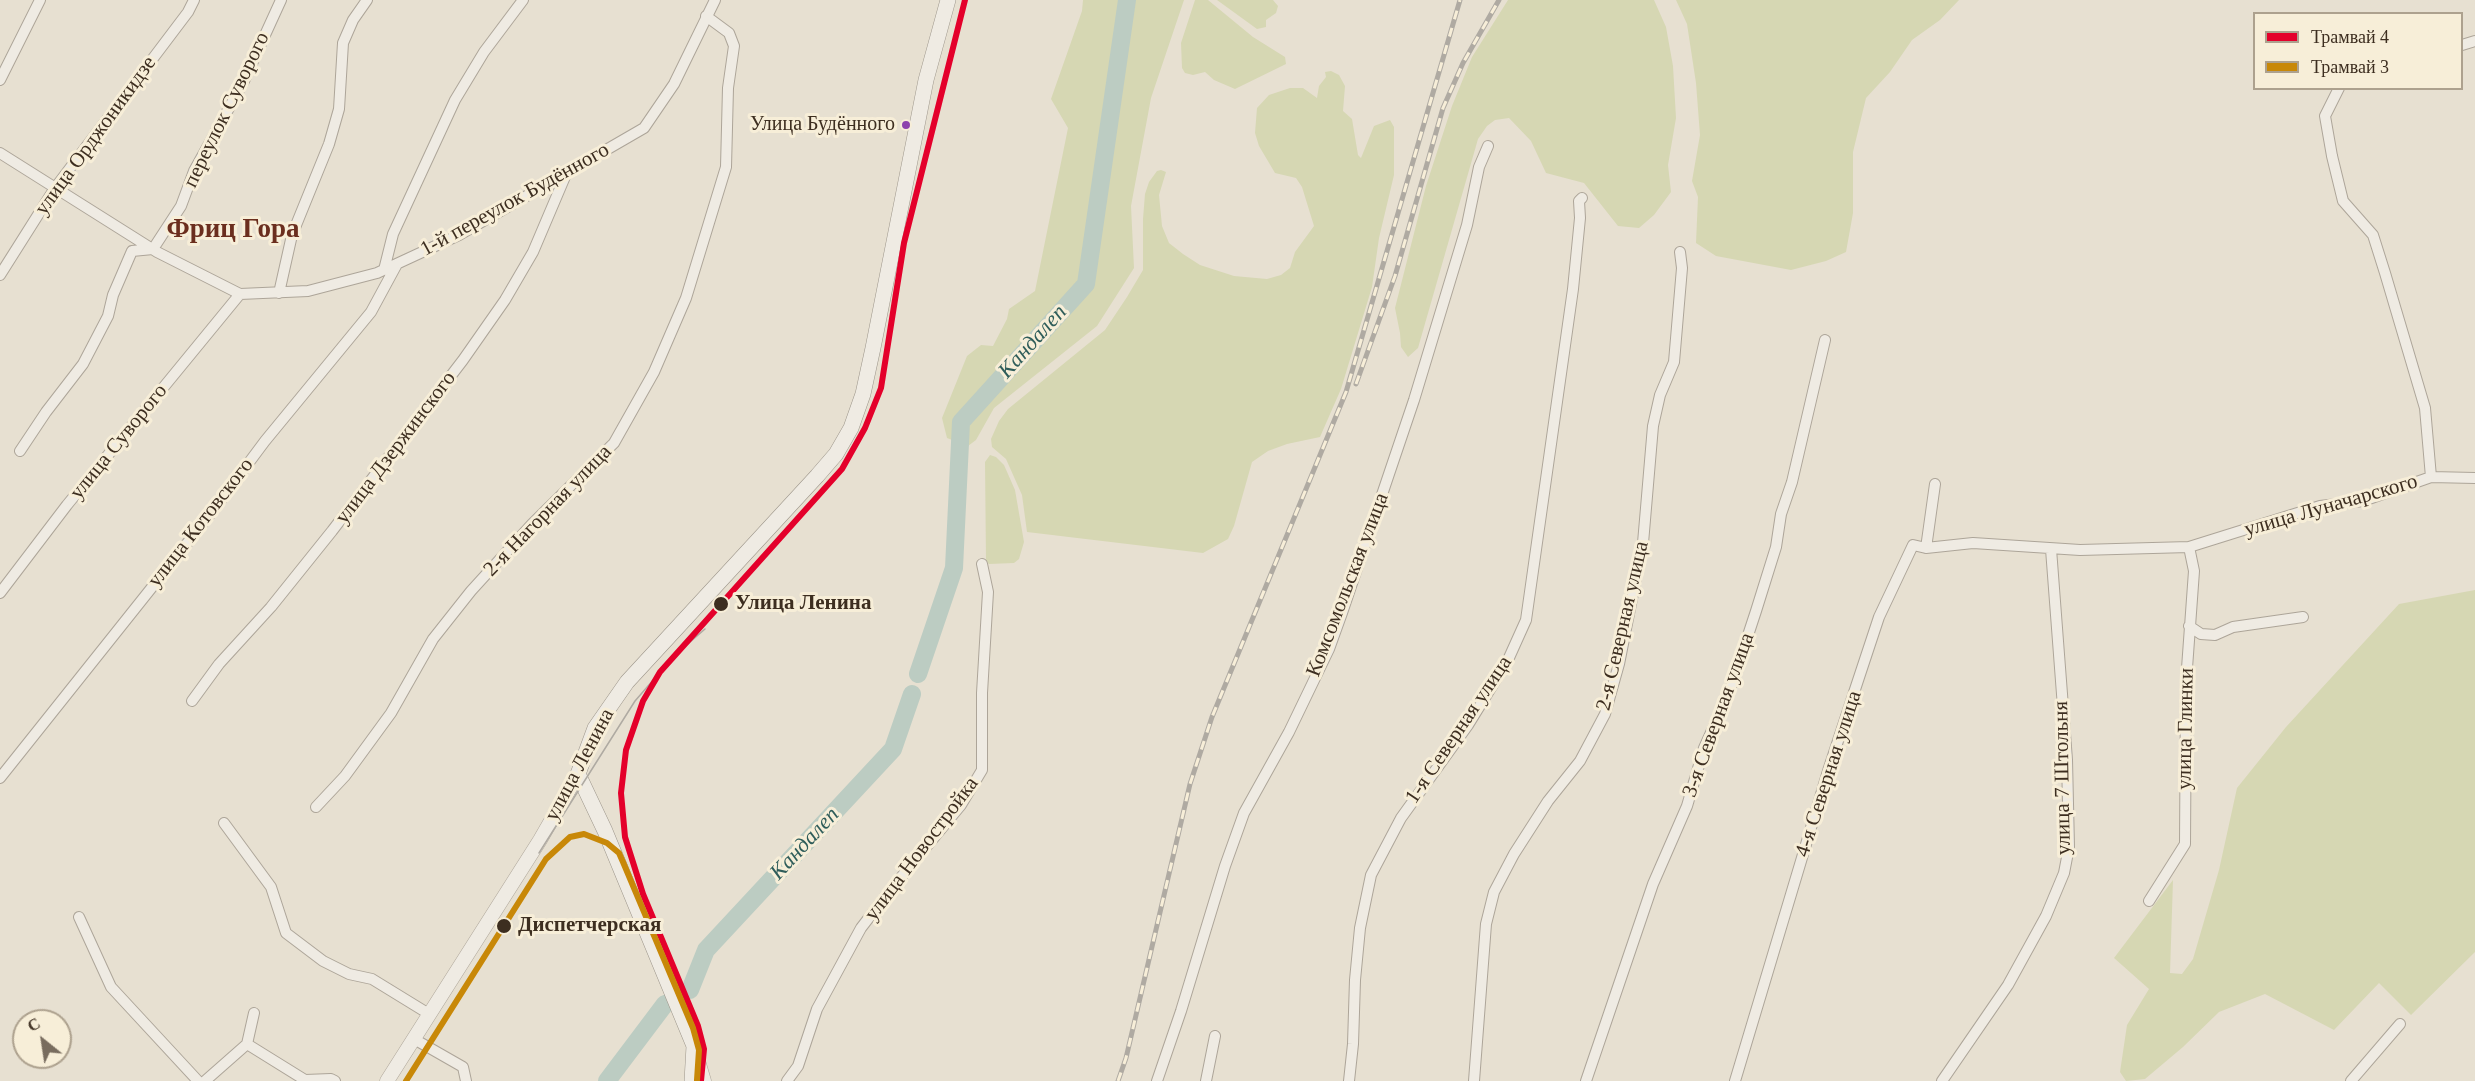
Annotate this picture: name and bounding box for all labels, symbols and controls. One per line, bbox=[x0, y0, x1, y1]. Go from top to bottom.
legend bbox=[2253, 12, 2463, 90]
text: Трамвай 4 bbox=[2311, 27, 2389, 47]
street label: переулок Суворого bbox=[178, 28, 276, 192]
street label: улица Орджоникидзе bbox=[30, 52, 162, 220]
text: Трамвай 3 bbox=[2311, 57, 2389, 77]
place label: Улица Будённого bbox=[750, 113, 895, 137]
marker: Улица Будённого bbox=[900, 119, 912, 131]
street label: 1-й переулок Будённого bbox=[416, 138, 614, 262]
district label: Фриц Гора bbox=[167, 214, 299, 246]
water label: Кандалеп bbox=[993, 300, 1073, 384]
street label: улица Дзержинского bbox=[330, 367, 462, 529]
street label: улица Суворого bbox=[65, 379, 173, 505]
street label: 2-я Нагорная улица bbox=[479, 440, 617, 582]
street label: улица Котовского bbox=[143, 453, 259, 593]
street label: улица Луначарского bbox=[2242, 469, 2420, 543]
street label: Комсомольская улица bbox=[1301, 490, 1395, 680]
street label: 2-я Северная улица bbox=[1591, 539, 1655, 713]
place label: Улица Ленина bbox=[735, 591, 871, 617]
marker: Улица Ленина bbox=[712, 595, 730, 613]
street label: 3-я Северная улица bbox=[1678, 629, 1760, 801]
street label: 1-я Северная улица bbox=[1400, 651, 1518, 809]
street label: улица Глинки bbox=[2172, 668, 2200, 790]
street label: 4-я Северная улица bbox=[1790, 688, 1868, 860]
street label: улица 7 Штольня bbox=[2049, 701, 2077, 855]
street label: улица Ленина bbox=[540, 705, 620, 825]
street label: улица Новостройка bbox=[860, 772, 984, 926]
water label: Кандалеп bbox=[765, 802, 845, 886]
place label: Диспетчерская bbox=[518, 913, 661, 939]
marker: Диспетчерская bbox=[495, 917, 513, 935]
north arrow bbox=[12, 1009, 72, 1069]
text: С bbox=[24, 1014, 43, 1035]

